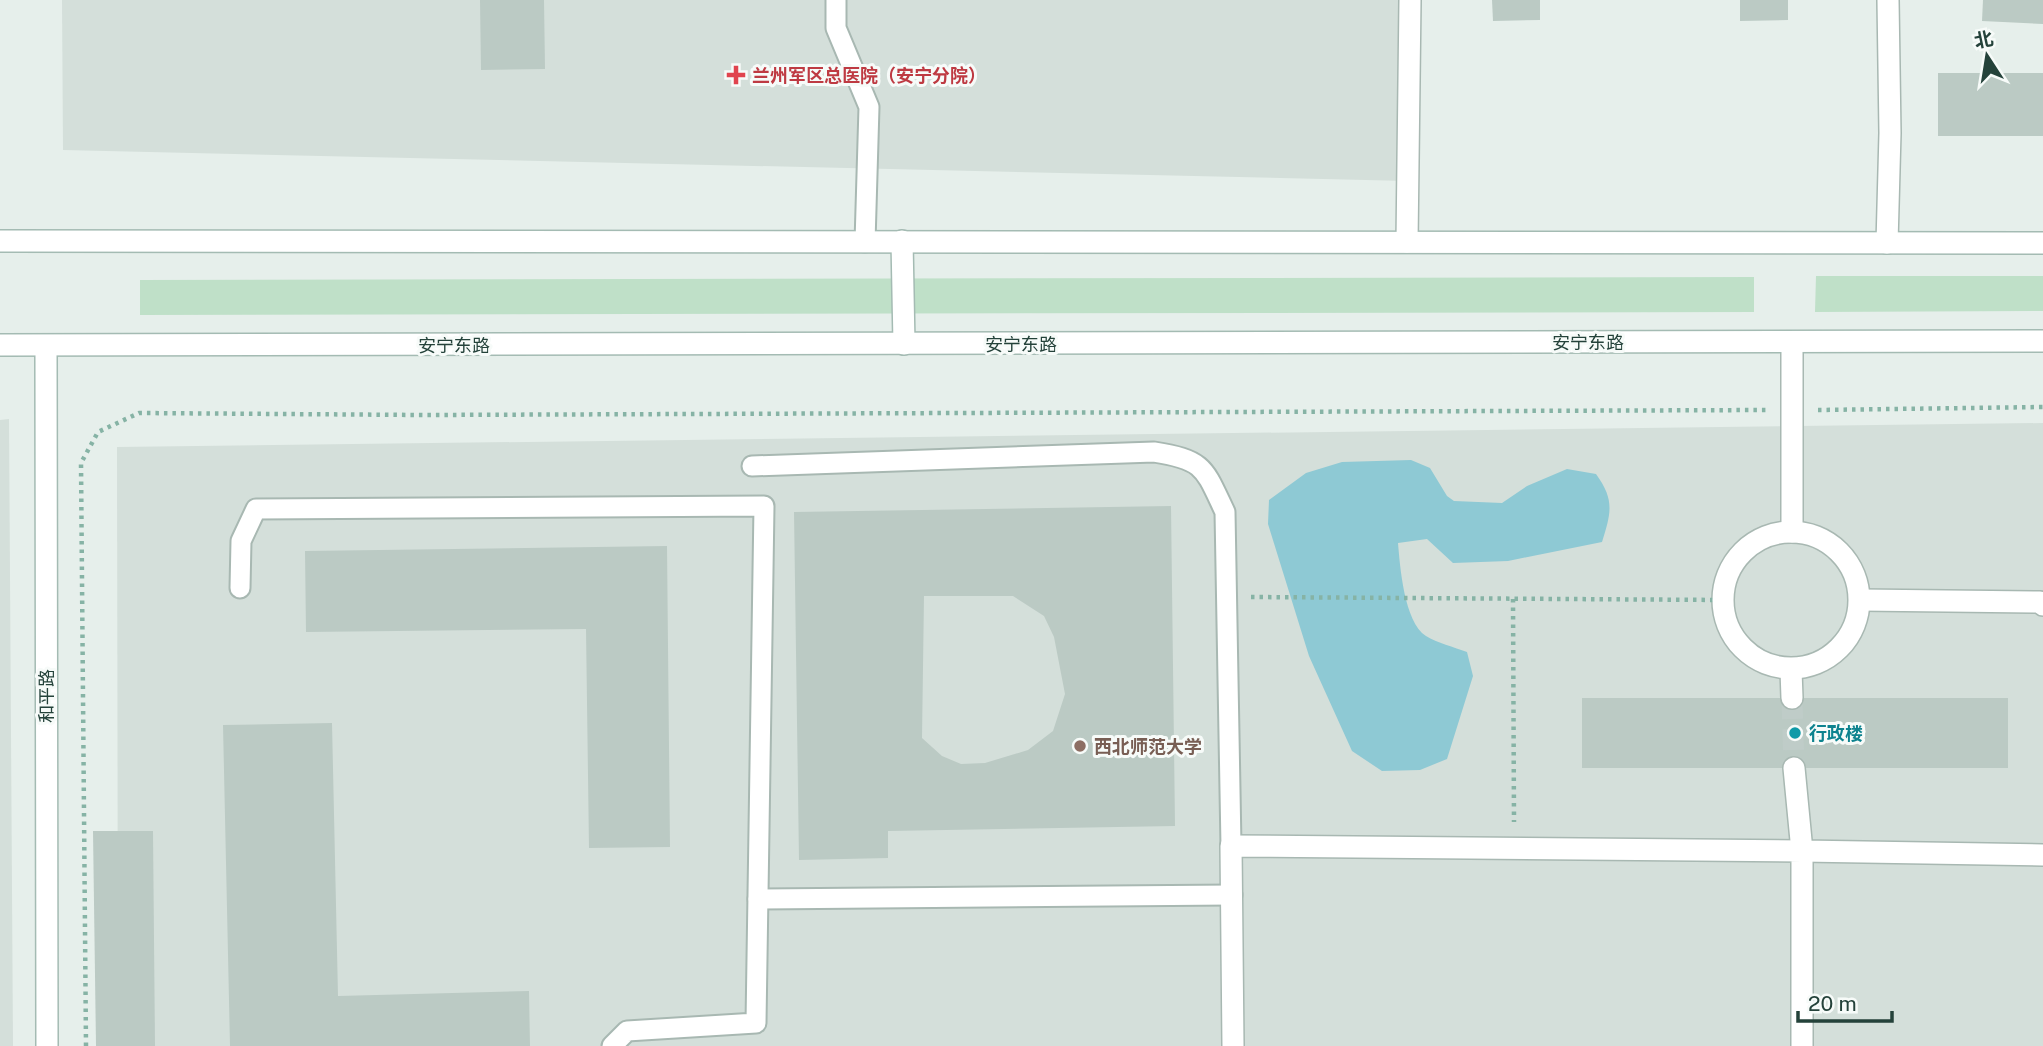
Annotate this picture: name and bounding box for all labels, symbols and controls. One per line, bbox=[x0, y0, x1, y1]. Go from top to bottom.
north arrow bbox=[1952, 21, 2022, 91]
text: 北 bbox=[1972, 27, 1995, 52]
marker: 兰州军区总医院（安宁分院） bbox=[726, 65, 746, 85]
place label: 兰州军区总医院（安宁分院） bbox=[752, 65, 986, 86]
street label: 安宁东路 bbox=[1552, 332, 1624, 353]
street label: 安宁东路 bbox=[985, 334, 1057, 355]
street label: 安宁东路 bbox=[418, 335, 490, 356]
street label: 和平路 bbox=[36, 669, 57, 723]
place label: 行政楼 bbox=[1809, 723, 1863, 744]
marker: 行政楼 bbox=[1787, 725, 1803, 741]
place label: 西北师范大学 bbox=[1094, 736, 1202, 757]
marker: 西北师范大学 bbox=[1072, 738, 1088, 754]
scale bar bbox=[1798, 979, 1892, 1023]
text: 20 m bbox=[1808, 991, 1857, 1016]

